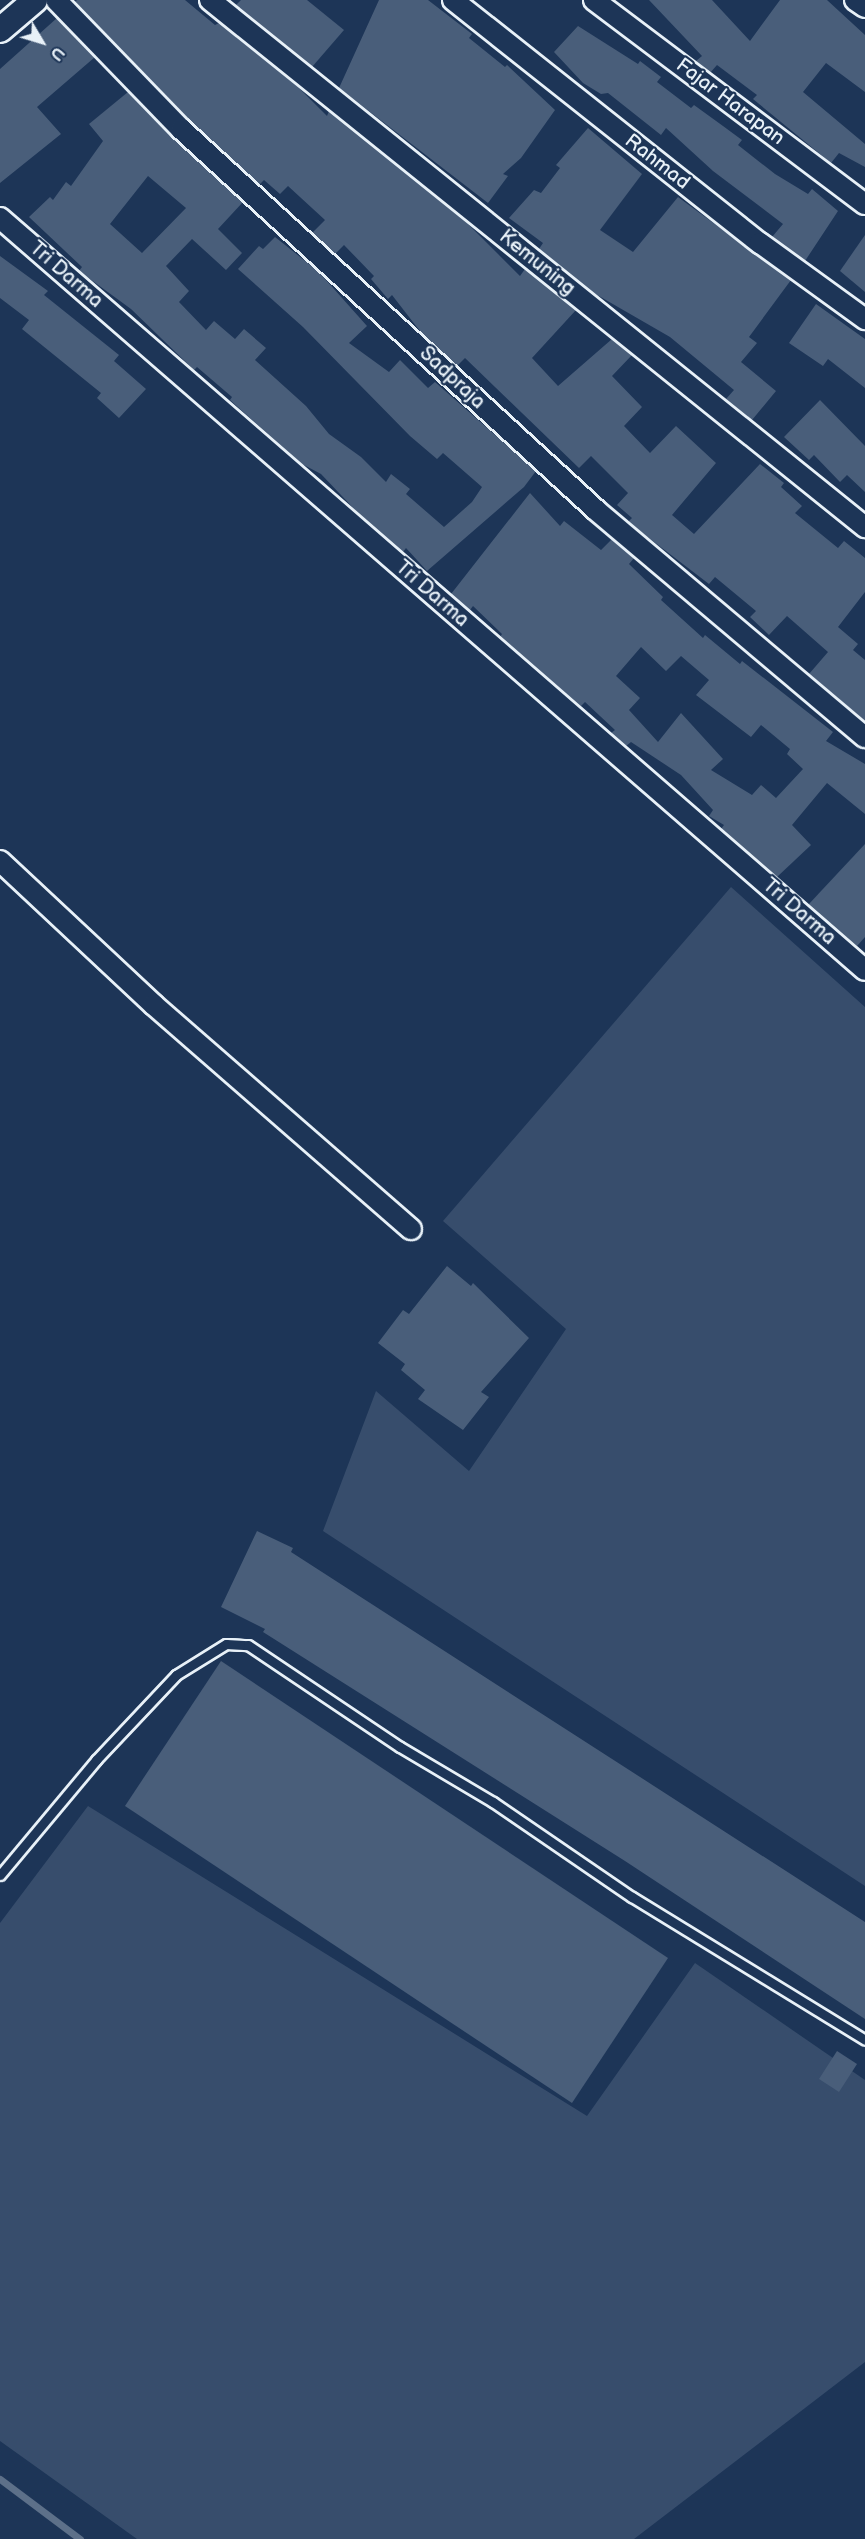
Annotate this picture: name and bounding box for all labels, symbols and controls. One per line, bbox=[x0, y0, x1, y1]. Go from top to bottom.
north arrow bbox=[12, 12, 72, 72]
text: U bbox=[46, 43, 68, 64]
street label: Fajar Harapan bbox=[671, 53, 789, 151]
street label: Rahmad bbox=[620, 129, 694, 195]
street label: Kemuning bbox=[494, 225, 580, 301]
street label: Tri Darma bbox=[25, 237, 107, 313]
street label: Sadpraja bbox=[414, 342, 490, 414]
street label: Tri Darma bbox=[391, 556, 473, 632]
street label: Tri Darma bbox=[758, 874, 840, 950]

